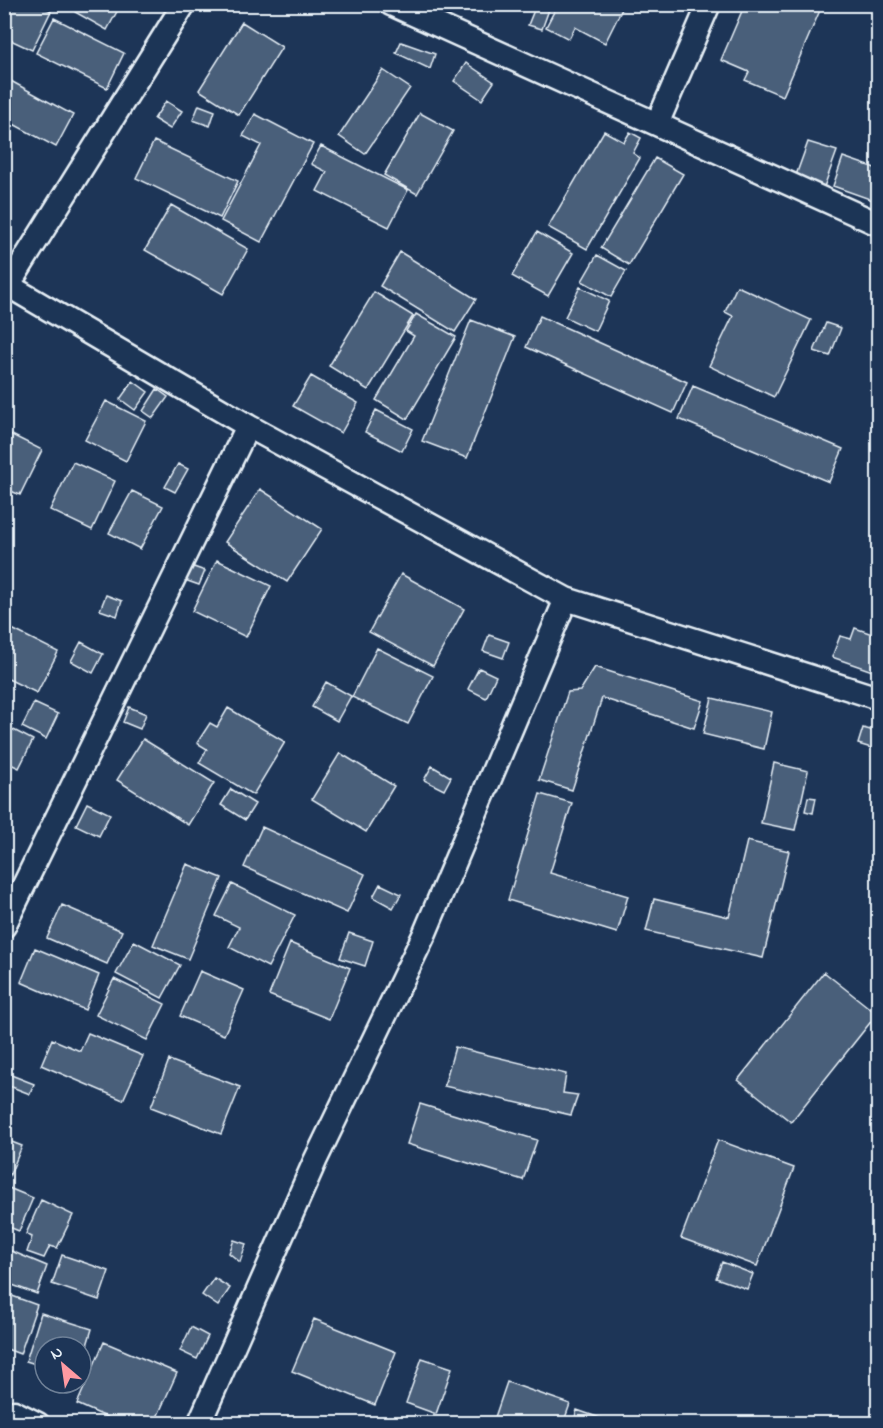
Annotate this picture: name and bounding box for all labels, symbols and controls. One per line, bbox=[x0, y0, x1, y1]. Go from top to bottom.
north arrow bbox=[33, 1335, 93, 1395]
text: N bbox=[46, 1340, 67, 1367]

